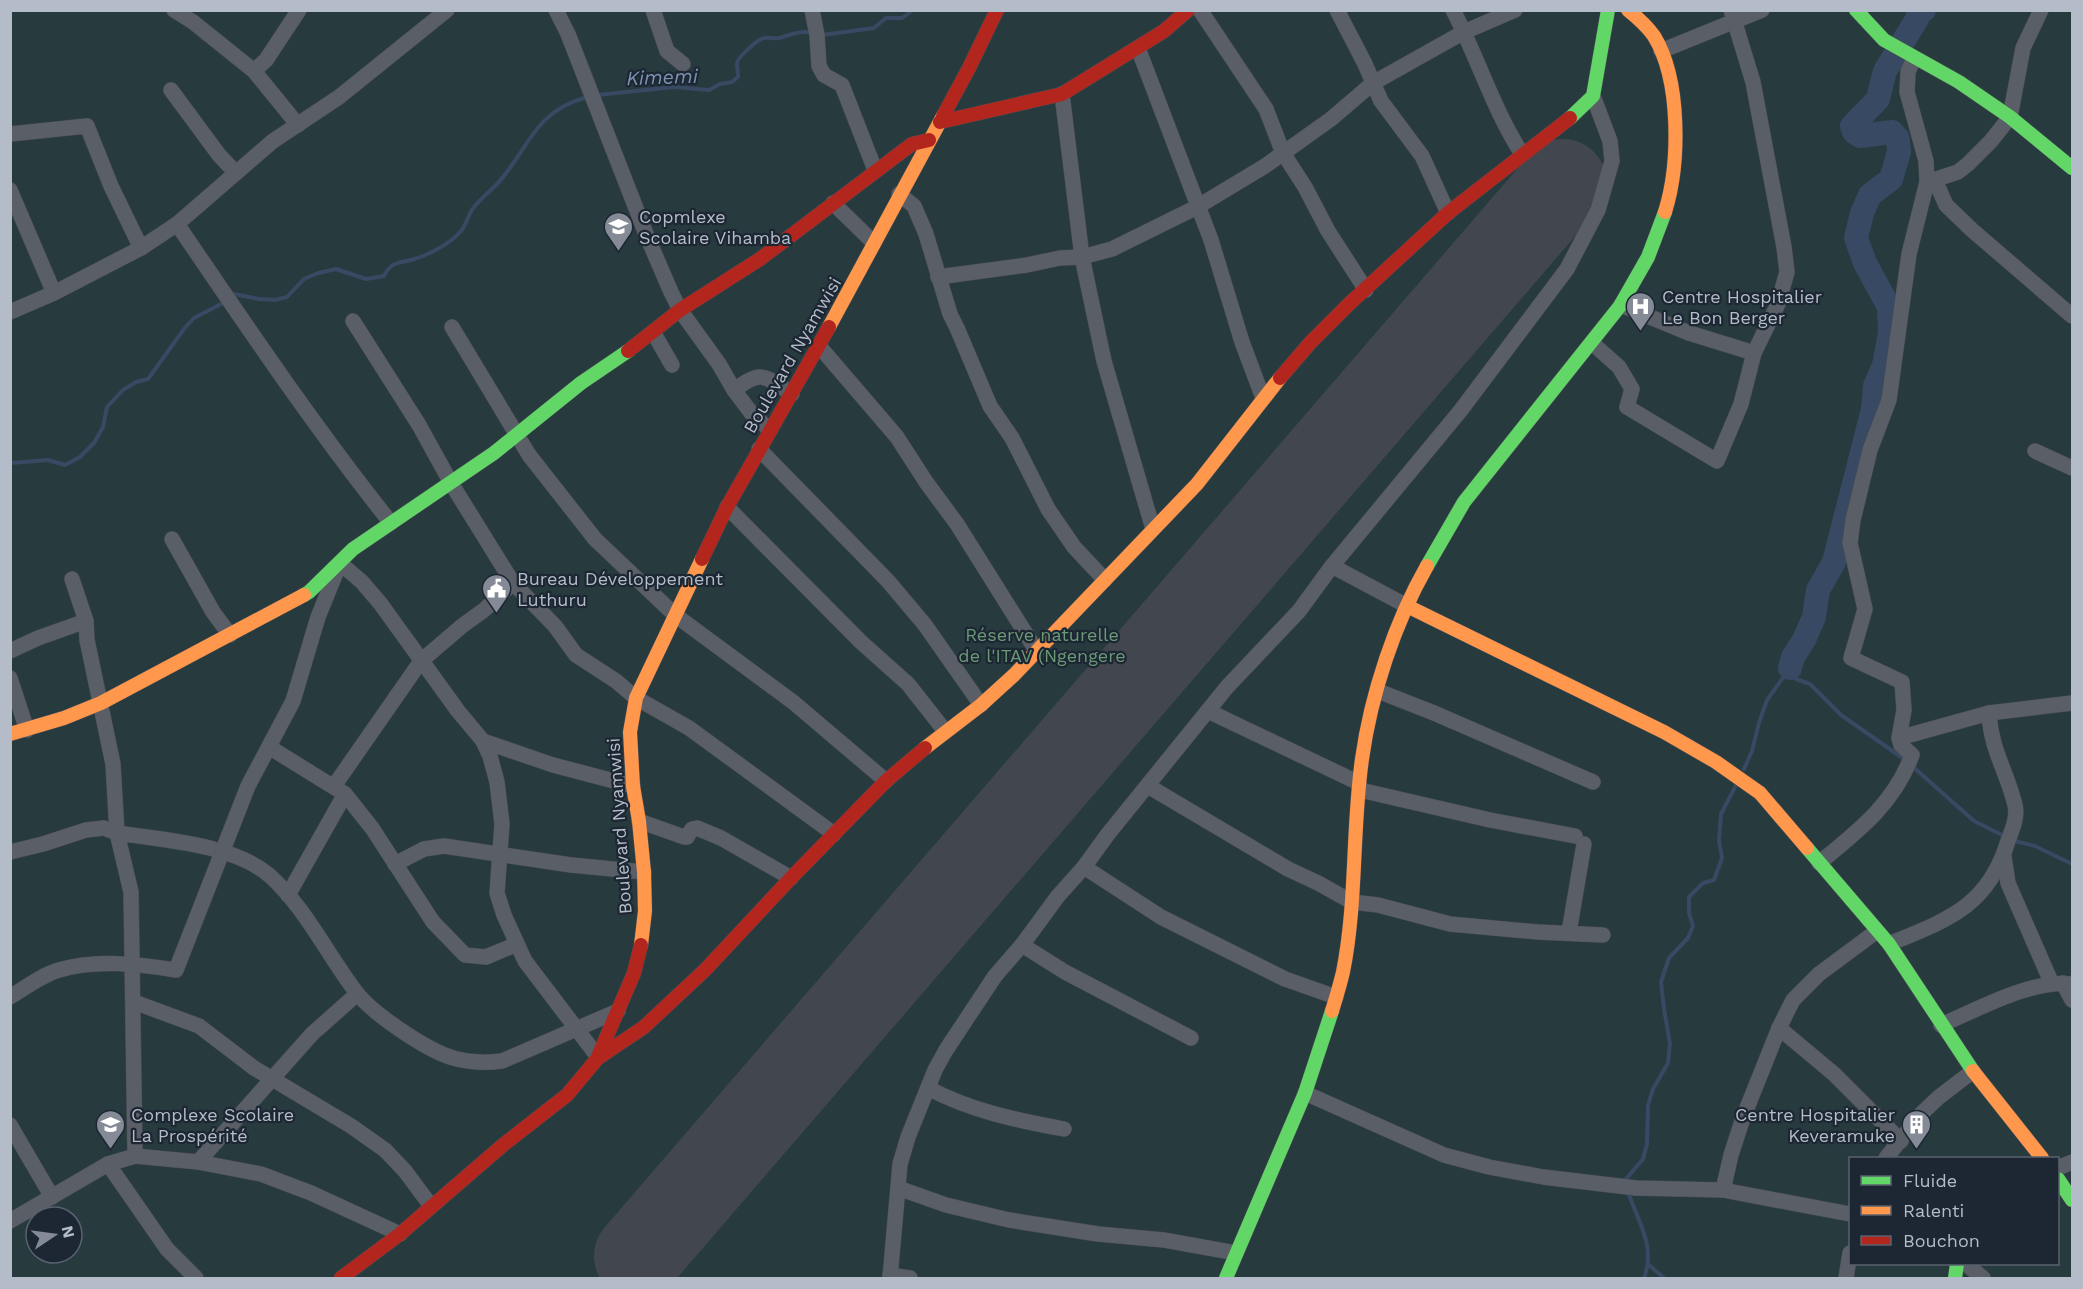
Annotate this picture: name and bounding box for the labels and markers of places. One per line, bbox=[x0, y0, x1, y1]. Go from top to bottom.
place label: Copmlexe Scolaire Vihamba bbox=[639, 206, 791, 248]
school or university icon: Copmlexe Scolaire Vihamba bbox=[602, 210, 634, 252]
place label: Centre Hospitalier Le Bon Berger bbox=[1662, 286, 1822, 328]
hospital icon: Centre Hospitalier Le Bon Berger bbox=[1625, 290, 1657, 332]
place label: Bureau Développement Luthuru bbox=[517, 568, 723, 610]
public building icon: Bureau Développement Luthuru bbox=[480, 572, 512, 614]
place label: Complexe Scolaire La Prospérité bbox=[131, 1104, 294, 1146]
place label: Centre Hospitalier Keveramuke bbox=[1735, 1104, 1895, 1146]
school or university icon: Complexe Scolaire La Prospérité bbox=[94, 1108, 126, 1150]
building icon: Centre Hospitalier Keveramuke bbox=[1900, 1108, 1932, 1150]

